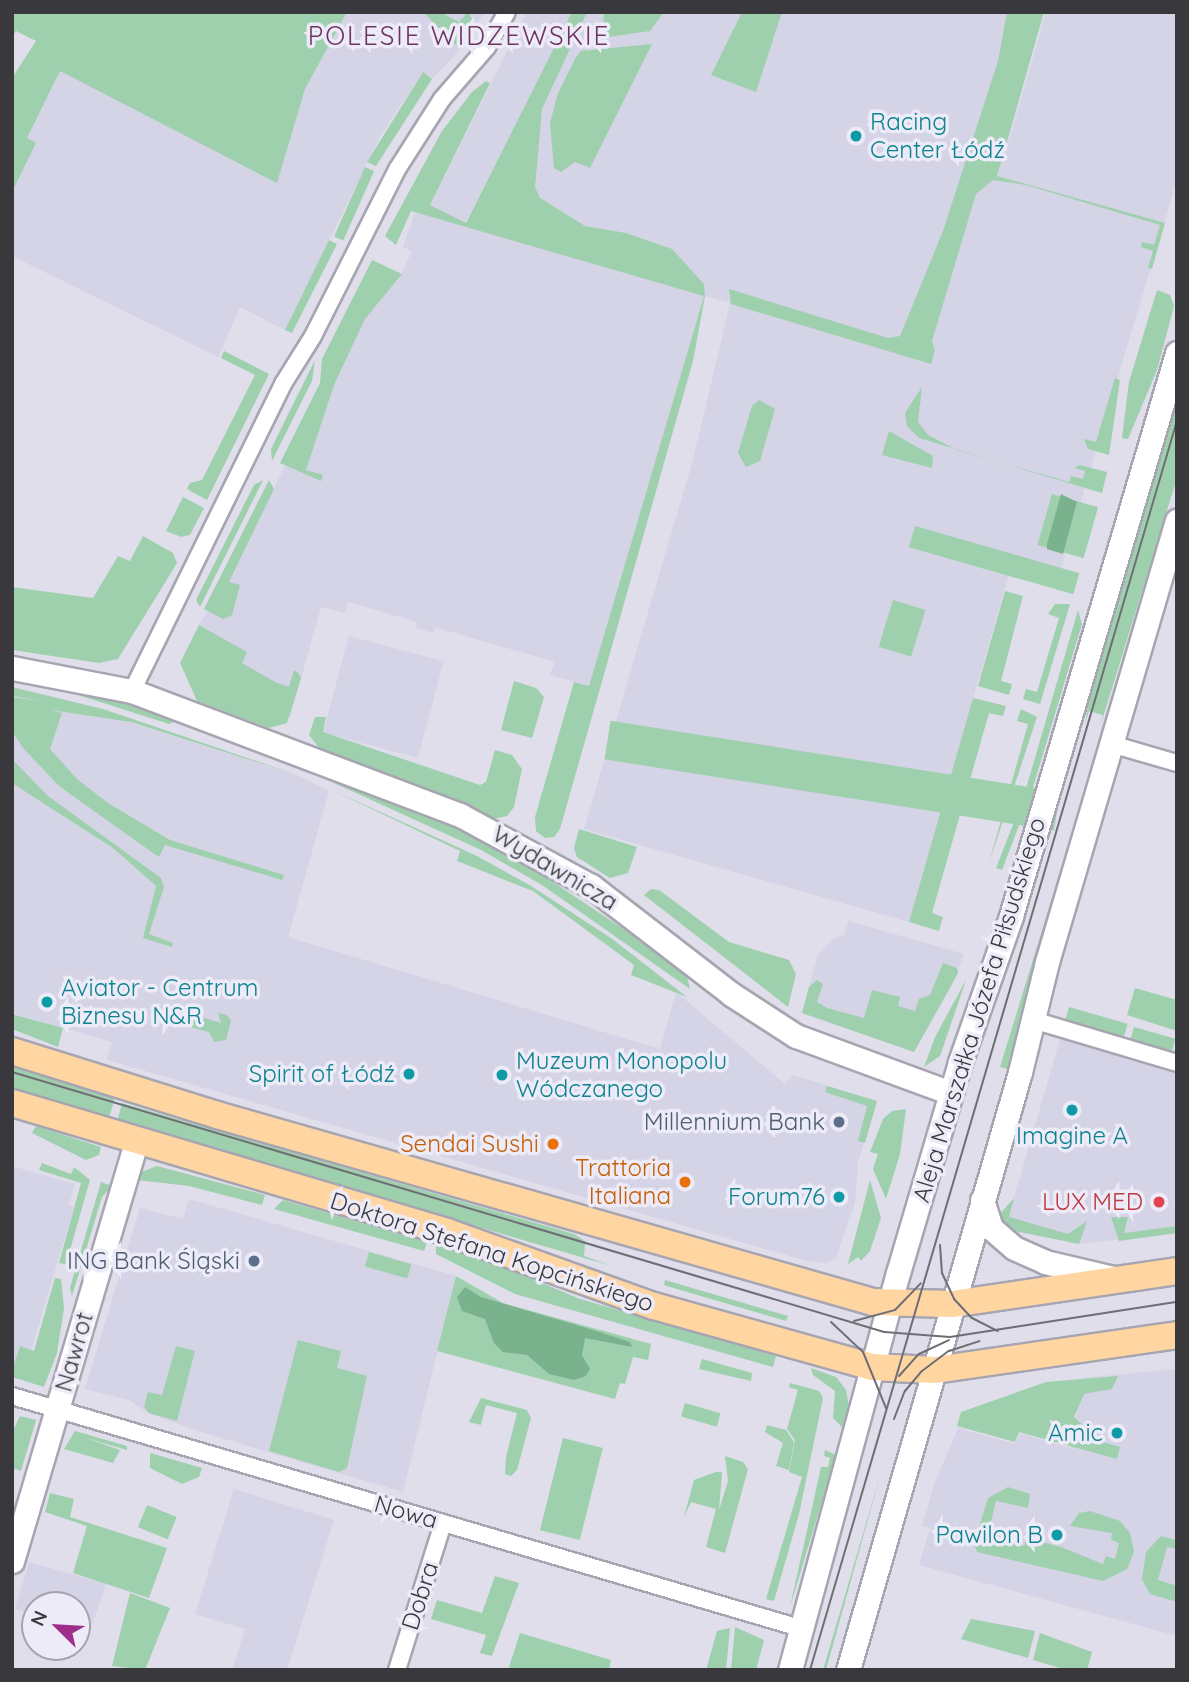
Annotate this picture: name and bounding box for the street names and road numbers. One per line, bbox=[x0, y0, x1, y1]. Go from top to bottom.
street label: Aleja Marszałka Józefa Piłsudskiego bbox=[907, 814, 1051, 1206]
street label: Wydawnicza bbox=[487, 819, 623, 917]
street label: Doktora Stefana Kopcińskiego bbox=[327, 1186, 657, 1318]
street label: Nawrot bbox=[49, 1309, 99, 1395]
street label: Nowa bbox=[371, 1489, 441, 1535]
street label: Dobra bbox=[395, 1558, 445, 1634]

